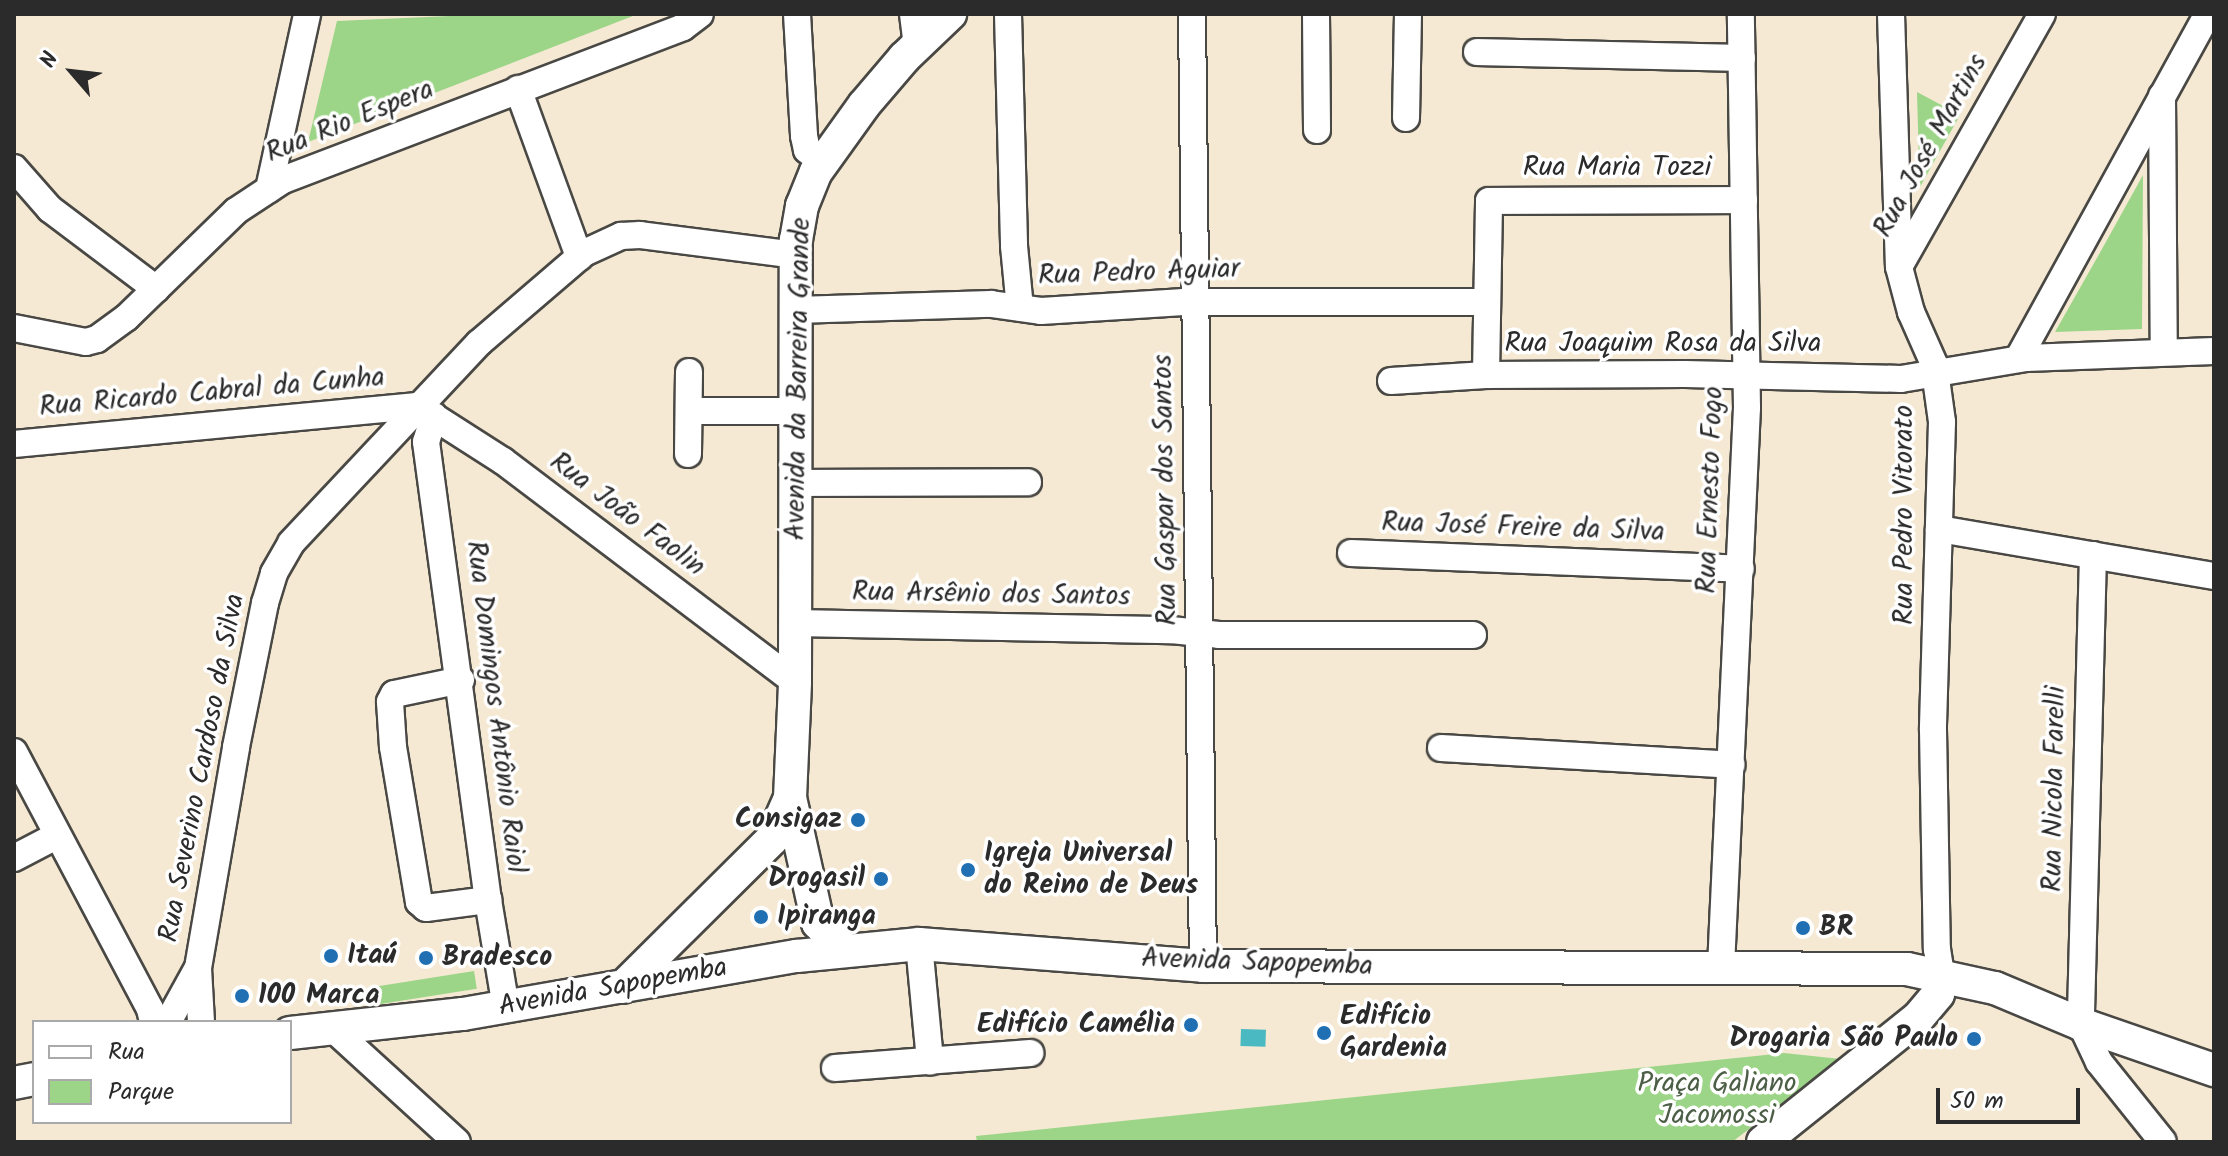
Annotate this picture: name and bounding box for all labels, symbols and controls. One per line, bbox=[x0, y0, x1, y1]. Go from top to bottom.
north arrow bbox=[32, 32, 112, 112]
text: N bbox=[32, 46, 69, 75]
street label: Rua José Martins bbox=[1867, 49, 1995, 243]
street label: Rua Rio Espera bbox=[261, 73, 439, 171]
street label: Rua Maria Tozzi bbox=[1523, 151, 1711, 185]
street label: Avenida da Barreira Grande bbox=[779, 217, 819, 541]
street label: Rua Pedro Aguiar bbox=[1037, 253, 1241, 293]
street label: Rua Joaquim Rosa da Silva bbox=[1504, 327, 1822, 361]
street label: Rua Gaspar dos Santos bbox=[1147, 354, 1185, 626]
street label: Rua Ricardo Cabral da Cunha bbox=[38, 361, 386, 425]
street label: Rua Ernesto Fogo bbox=[1691, 386, 1731, 594]
street label: Rua Pedro Vitorato bbox=[1888, 405, 1922, 625]
street label: Rua João Faolin bbox=[543, 446, 711, 584]
street label: Rua José Freire da Silva bbox=[1381, 506, 1665, 550]
street label: Rua Domingos Antônio Raiol bbox=[458, 539, 532, 875]
street label: Rua Arsênio dos Santos bbox=[852, 576, 1130, 614]
street label: Rua Severino Cardoso da Silva bbox=[153, 591, 253, 945]
street label: Rua Nicola Farelli bbox=[2036, 686, 2074, 892]
place label: Consigaz bbox=[735, 803, 842, 837]
marker: Consigaz bbox=[849, 811, 867, 829]
place label: Igreja Universal do Reino de Deus bbox=[984, 837, 1198, 903]
marker: Igreja Universal do Reino de Deus bbox=[959, 861, 977, 879]
place label: Drogasil bbox=[768, 862, 865, 896]
marker: Drogasil bbox=[872, 870, 890, 888]
place label: Ipiranga bbox=[777, 900, 876, 934]
marker: Ipiranga bbox=[752, 908, 770, 926]
place label: BR bbox=[1819, 911, 1853, 945]
marker: BR bbox=[1794, 919, 1812, 937]
place label: Itaú bbox=[347, 939, 396, 973]
place label: Bradesco bbox=[442, 941, 552, 975]
street label: Avenida Sapopemba bbox=[1141, 942, 1373, 984]
marker: Itaú bbox=[322, 947, 340, 965]
marker: Bradesco bbox=[417, 949, 435, 967]
street label: Avenida Sapopemba bbox=[496, 951, 730, 1025]
place label: 100 Marca bbox=[258, 979, 380, 1013]
marker: 100 Marca bbox=[233, 987, 251, 1005]
place label: Edifício Gardenia bbox=[1340, 1000, 1447, 1066]
place label: Edifício Camélia bbox=[977, 1008, 1175, 1042]
marker: Edifício Camélia bbox=[1182, 1016, 1200, 1034]
legend bbox=[32, 1020, 292, 1124]
place label: Drogaria São Paulo bbox=[1729, 1022, 1958, 1056]
marker: Edifício Gardenia bbox=[1315, 1024, 1333, 1042]
marker: Drogaria São Paulo bbox=[1965, 1030, 1983, 1048]
text: Rua bbox=[108, 1033, 145, 1072]
park label: Praça Galiano Jacomossi bbox=[1638, 1067, 1796, 1133]
scale bar bbox=[1940, 1072, 2084, 1122]
text: Parque bbox=[108, 1073, 174, 1112]
text: 50 m bbox=[1950, 1082, 2004, 1121]

